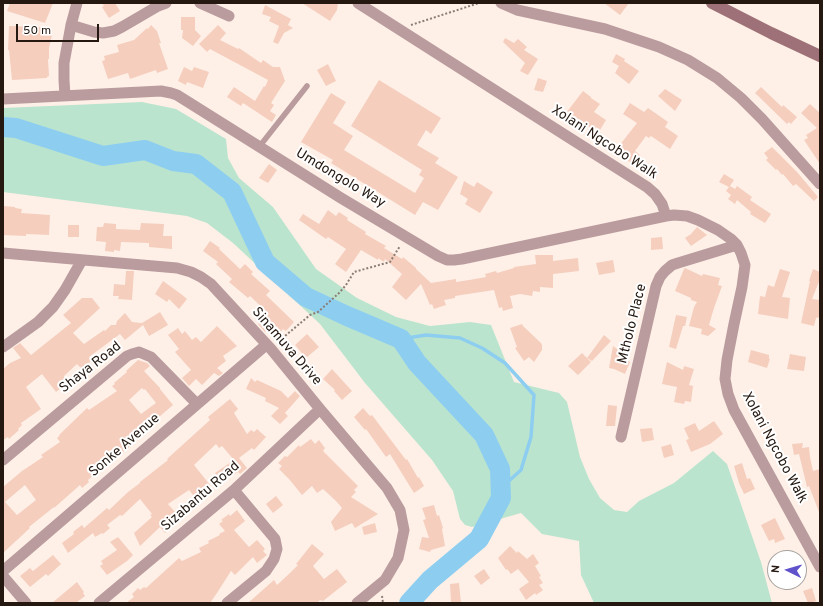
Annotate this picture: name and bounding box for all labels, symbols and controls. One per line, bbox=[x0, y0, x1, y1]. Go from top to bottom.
scale bar bbox=[18, 16, 101, 42]
text: 50 m bbox=[23, 23, 51, 39]
street label: Xolani Ngcobo Walk bbox=[548, 102, 660, 184]
street label: Umdongolo Way bbox=[292, 146, 388, 212]
street label: Mtholo Place bbox=[615, 282, 651, 366]
street label: Sinamuva Drive bbox=[248, 304, 324, 390]
street label: Shaya Road bbox=[57, 339, 125, 397]
street label: Xolani Ngcobo Walk bbox=[738, 390, 810, 506]
street label: Sonke Avenue bbox=[86, 411, 164, 481]
street label: Sizabantu Road bbox=[158, 458, 244, 536]
north arrow bbox=[767, 550, 807, 590]
text: N bbox=[769, 564, 783, 574]

